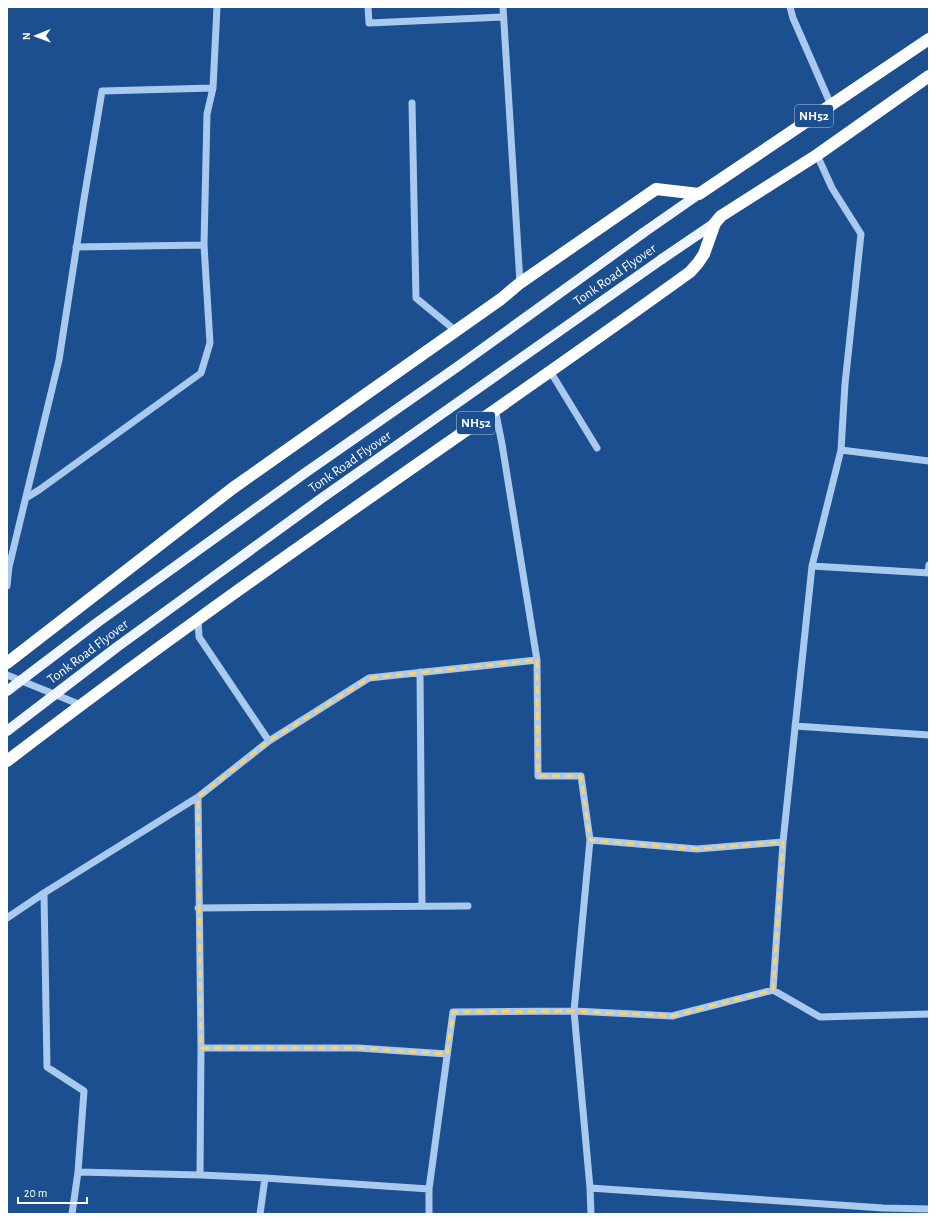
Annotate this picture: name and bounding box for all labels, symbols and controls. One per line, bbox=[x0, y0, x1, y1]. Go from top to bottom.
north arrow bbox=[16, 16, 56, 56]
text: N bbox=[21, 32, 32, 40]
road number: NH52 bbox=[795, 105, 833, 127]
street label: Tonk Road Flyover bbox=[571, 241, 659, 309]
road number: NH52 bbox=[457, 412, 495, 434]
street label: Tonk Road Flyover bbox=[306, 428, 394, 496]
street label: Tonk Road Flyover bbox=[45, 617, 131, 687]
scale bar bbox=[18, 1179, 87, 1205]
text: 20 m bbox=[24, 1187, 47, 1199]

